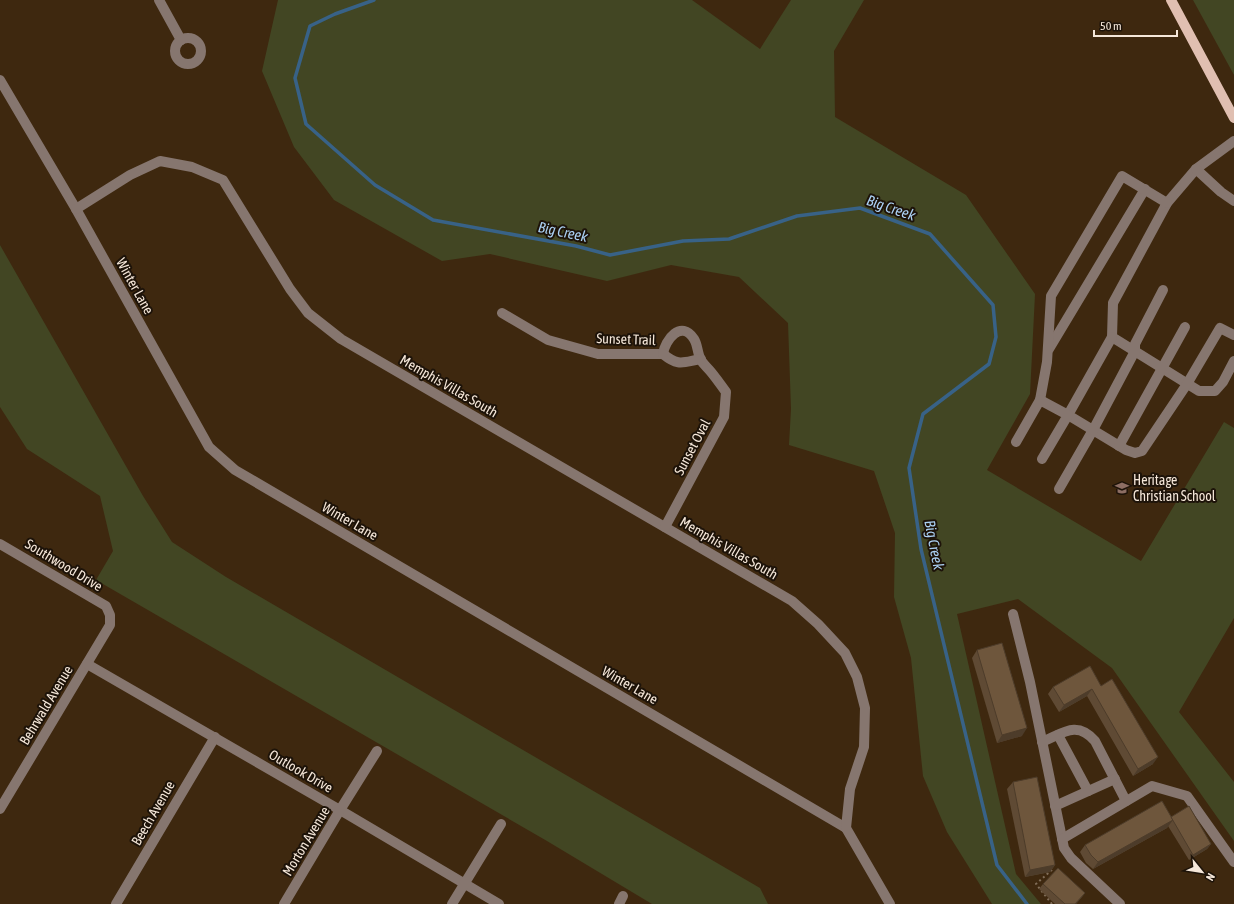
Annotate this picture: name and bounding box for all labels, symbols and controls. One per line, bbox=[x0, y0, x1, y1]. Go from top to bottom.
scale bar bbox=[1094, 12, 1177, 38]
text: 50 m bbox=[1100, 19, 1122, 33]
water label: Big Creek bbox=[865, 191, 918, 224]
water label: Big Creek bbox=[537, 218, 590, 245]
street label: Winter Lane bbox=[113, 255, 157, 317]
street label: Sunset Trail bbox=[596, 330, 656, 348]
street label: Memphis Villas South bbox=[397, 352, 501, 420]
street label: Sunset Oval bbox=[671, 416, 713, 478]
place label: Heritage Christian School bbox=[1133, 472, 1216, 504]
school or university icon: Heritage Christian School bbox=[1114, 480, 1130, 496]
street label: Winter Lane bbox=[319, 499, 381, 543]
street label: Memphis Villas South bbox=[677, 514, 781, 582]
water label: Big Creek bbox=[921, 519, 948, 572]
street label: Southwood Drive bbox=[23, 536, 105, 594]
street label: Behrwald Avenue bbox=[16, 663, 76, 747]
street label: Winter Lane bbox=[599, 663, 661, 707]
street label: Outlook Drive bbox=[266, 746, 336, 796]
street label: Beech Avenue bbox=[128, 778, 178, 848]
street label: Morton Avenue bbox=[279, 803, 333, 879]
north arrow bbox=[1182, 852, 1222, 892]
text: N bbox=[1204, 871, 1217, 883]

